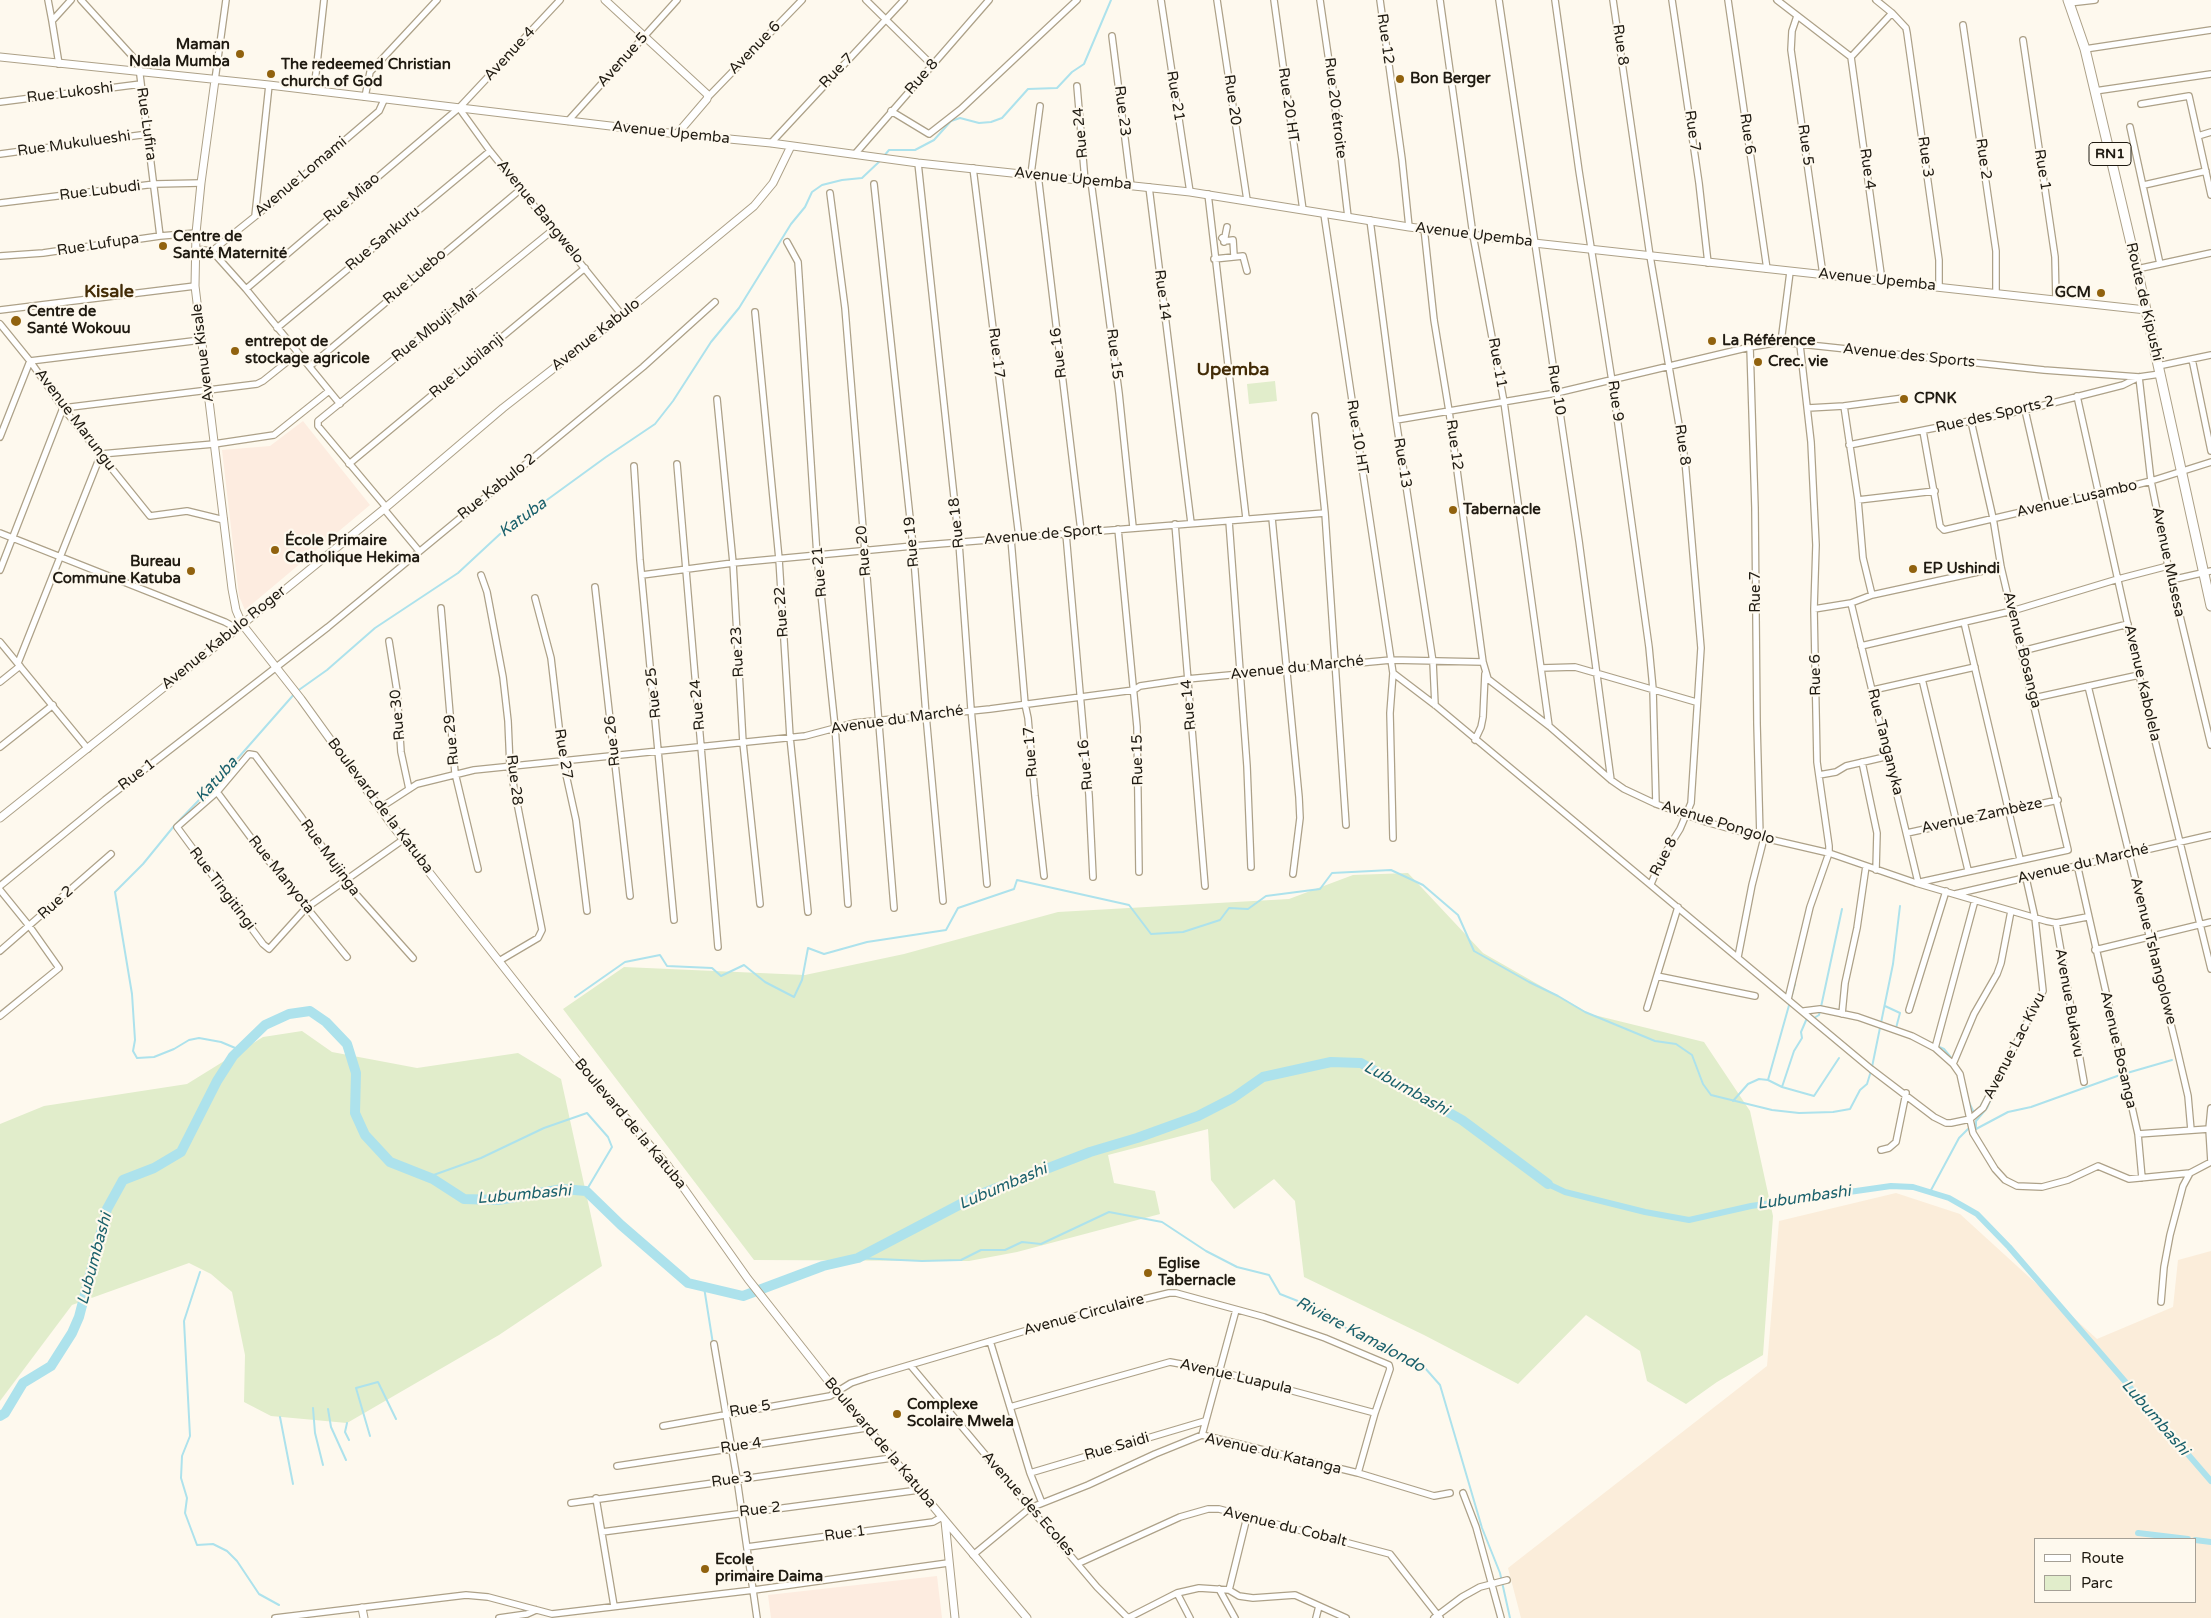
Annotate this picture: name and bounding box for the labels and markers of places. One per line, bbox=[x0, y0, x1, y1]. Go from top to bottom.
place label: Maman Ndala Mumba bbox=[129, 36, 230, 71]
marker: Maman Ndala Mumba bbox=[234, 48, 246, 60]
place label: The redeemed Christian church of God bbox=[281, 56, 451, 91]
marker: The redeemed Christian church of God bbox=[265, 68, 277, 80]
place label: Bon Berger bbox=[1410, 70, 1491, 88]
marker: Bon Berger bbox=[1394, 73, 1406, 85]
place label: Centre de Santé Maternité bbox=[173, 228, 287, 263]
marker: Centre de Santé Maternité bbox=[157, 240, 169, 252]
place label: GCM bbox=[2055, 284, 2091, 302]
marker: GCM bbox=[2095, 287, 2107, 299]
place label: Centre de Santé Wokouu bbox=[27, 303, 131, 338]
marker: Centre de Santé Wokouu bbox=[9, 314, 23, 328]
place label: La Référence bbox=[1722, 332, 1815, 350]
place label: entrepot de stockage agricole bbox=[245, 333, 370, 368]
marker: La Référence bbox=[1706, 335, 1718, 347]
marker: entrepot de stockage agricole bbox=[229, 345, 241, 357]
place label: Crec. vie bbox=[1768, 353, 1828, 371]
marker: Crec. vie bbox=[1752, 356, 1764, 368]
place label: CPNK bbox=[1914, 390, 1957, 408]
marker: CPNK bbox=[1898, 393, 1910, 405]
place label: Tabernacle bbox=[1463, 501, 1541, 519]
marker: Tabernacle bbox=[1447, 504, 1459, 516]
place label: École Primaire Catholique Hekima bbox=[285, 532, 420, 567]
marker: École Primaire Catholique Hekima bbox=[269, 544, 281, 556]
place label: Bureau Commune Katuba bbox=[52, 553, 181, 588]
place label: EP Ushindi bbox=[1923, 560, 2000, 578]
marker: EP Ushindi bbox=[1907, 563, 1919, 575]
marker: Bureau Commune Katuba bbox=[185, 565, 197, 577]
place label: Eglise Tabernacle bbox=[1158, 1255, 1236, 1290]
marker: Eglise Tabernacle bbox=[1142, 1267, 1154, 1279]
place label: Complexe Scolaire Mwela bbox=[907, 1396, 1014, 1431]
marker: Complexe Scolaire Mwela bbox=[891, 1408, 903, 1420]
place label: Ecole primaire Daima bbox=[715, 1551, 823, 1586]
marker: Ecole primaire Daima bbox=[699, 1563, 711, 1575]

